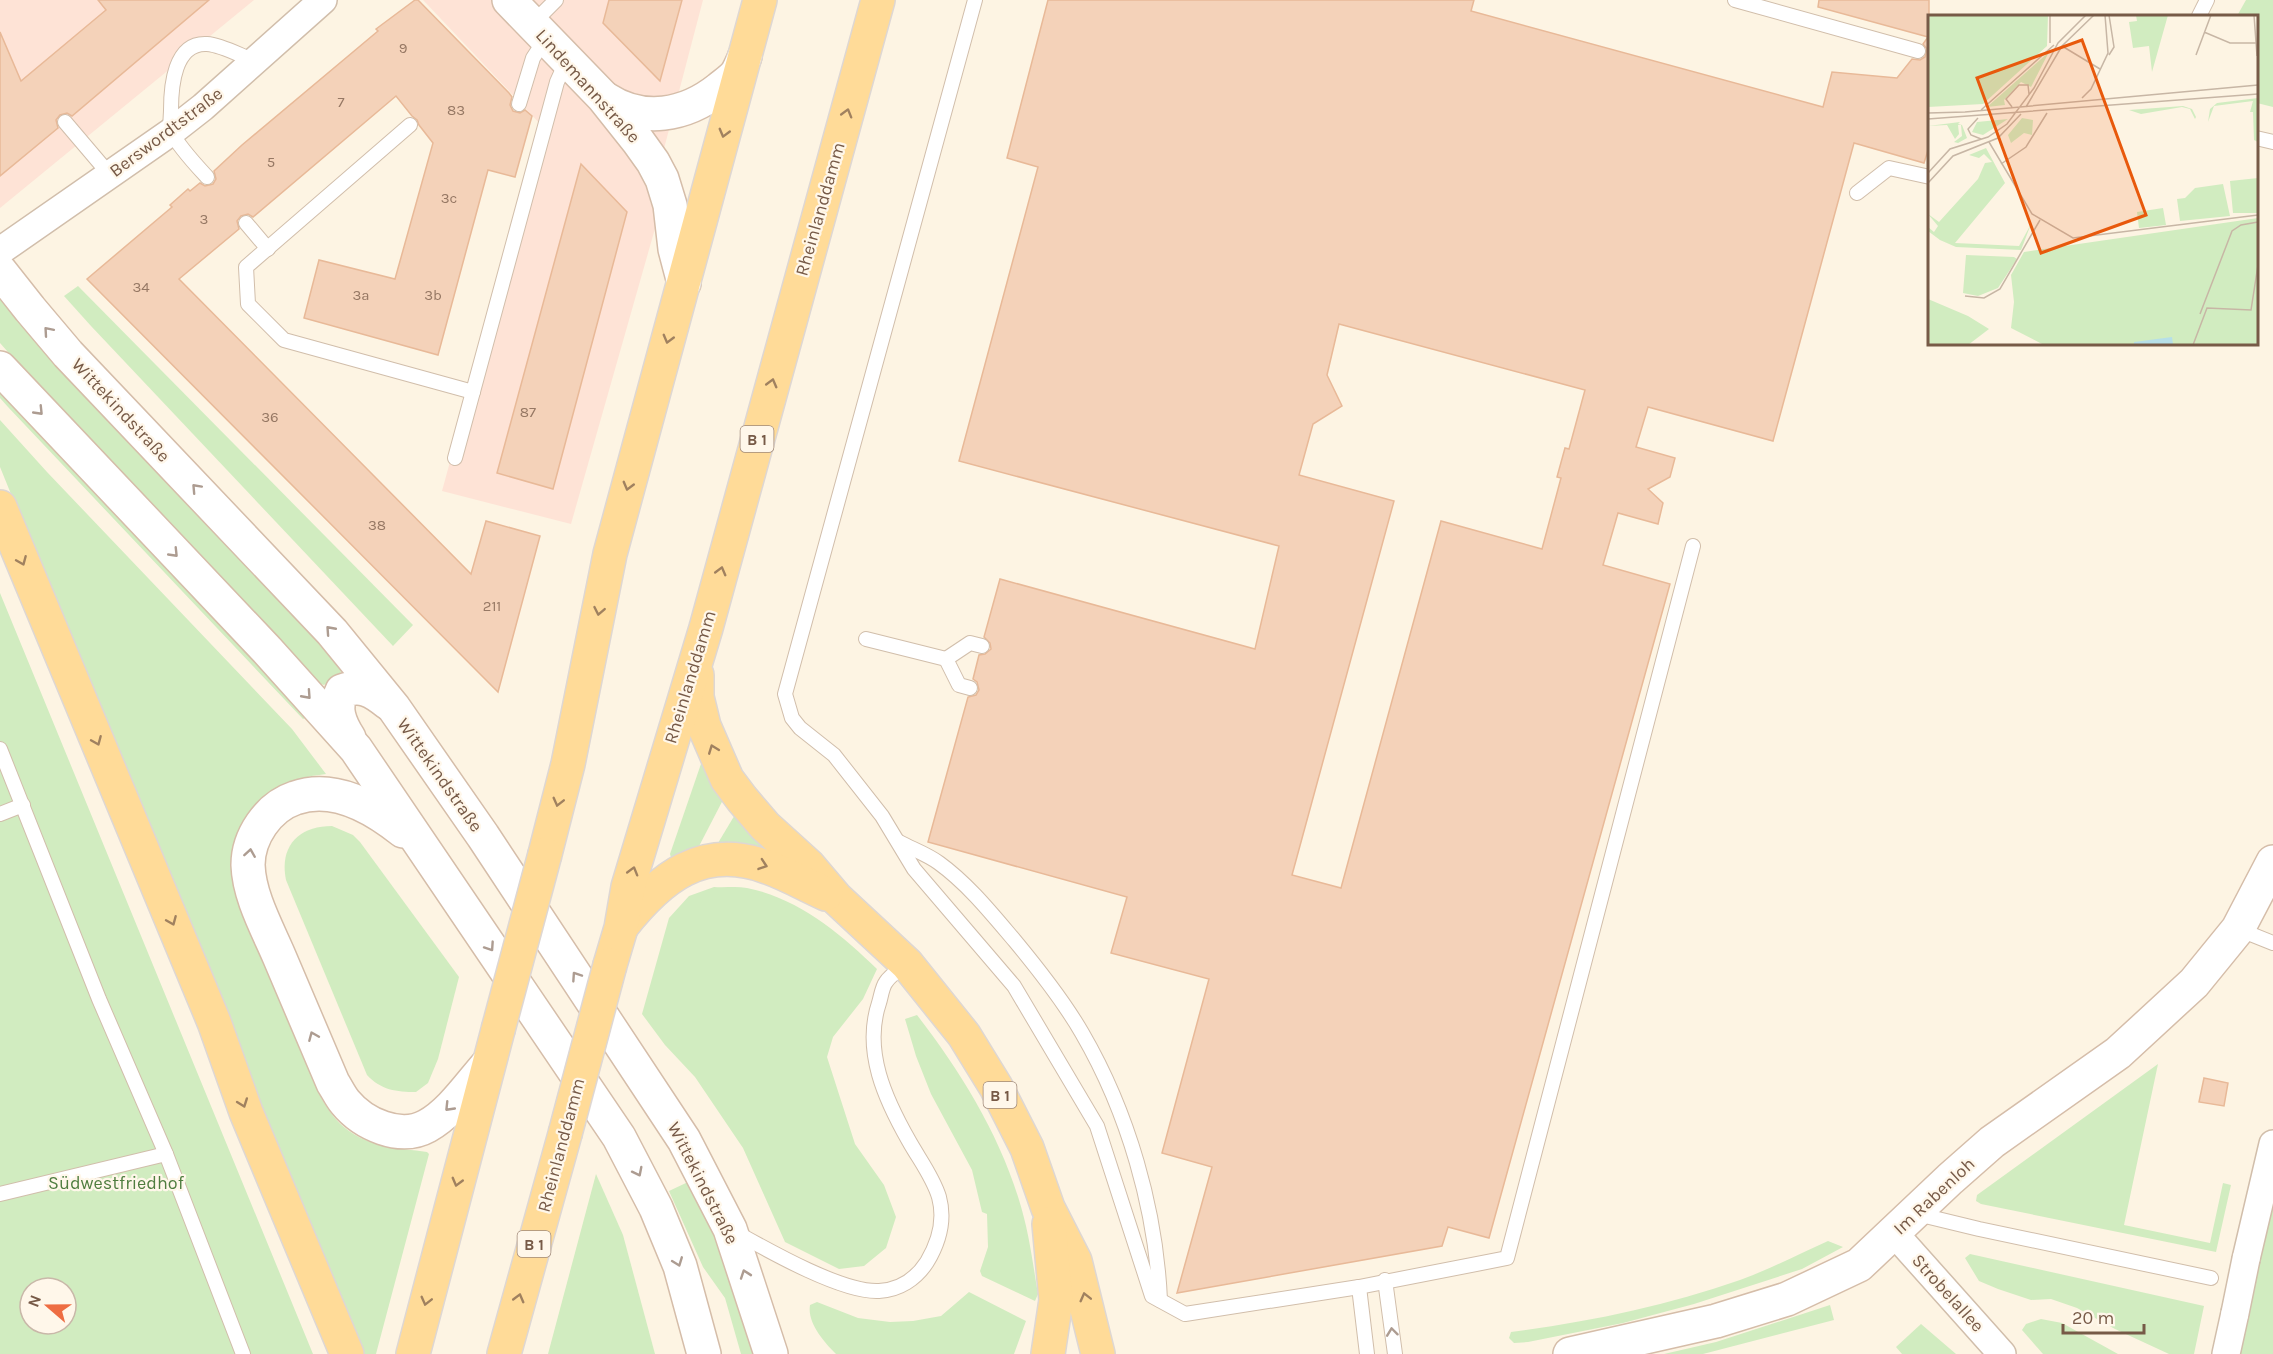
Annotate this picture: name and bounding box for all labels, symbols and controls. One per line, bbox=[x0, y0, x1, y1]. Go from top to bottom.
inset map bbox=[1928, 15, 2258, 345]
street label: Lindemannstraße bbox=[531, 24, 645, 148]
house number: 9 bbox=[399, 39, 407, 57]
street label: Berswordtstraße bbox=[105, 82, 227, 182]
house number: 7 bbox=[337, 93, 345, 111]
house number: 83 bbox=[447, 101, 465, 119]
one-way arrow bbox=[840, 108, 852, 118]
one-way arrow bbox=[719, 127, 732, 137]
street label: Rheinlanddamm bbox=[790, 140, 850, 278]
house number: 5 bbox=[267, 153, 275, 171]
house number: 3c bbox=[441, 189, 457, 207]
house number: 3 bbox=[200, 210, 208, 228]
house number: 34 bbox=[132, 278, 150, 296]
house number: 3a bbox=[352, 286, 370, 304]
house number: 3b bbox=[424, 286, 442, 304]
one-way arrow bbox=[44, 327, 55, 338]
one-way arrow bbox=[663, 334, 676, 344]
street label: Wittekindstraße bbox=[67, 353, 175, 467]
one-way arrow bbox=[765, 378, 777, 389]
house number: 87 bbox=[520, 403, 536, 421]
one-way arrow bbox=[32, 404, 43, 415]
house number: 36 bbox=[261, 408, 279, 426]
road number: B 1 bbox=[740, 426, 774, 452]
one-way arrow bbox=[623, 481, 636, 491]
one-way arrow bbox=[192, 485, 203, 495]
house number: 38 bbox=[368, 516, 386, 534]
one-way arrow bbox=[167, 546, 178, 556]
one-way arrow bbox=[15, 555, 27, 566]
one-way arrow bbox=[713, 566, 726, 576]
house number: 211 bbox=[483, 597, 501, 615]
one-way arrow bbox=[593, 606, 606, 616]
street label: Rheinlanddamm bbox=[659, 608, 721, 746]
one-way arrow bbox=[326, 626, 337, 637]
one-way arrow bbox=[300, 688, 311, 699]
street label: Wittekindstraße bbox=[393, 714, 487, 836]
one-way arrow bbox=[90, 735, 102, 746]
one-way arrow bbox=[708, 744, 720, 755]
one-way arrow bbox=[553, 797, 566, 807]
one-way arrow bbox=[244, 849, 256, 858]
one-way arrow bbox=[757, 858, 768, 871]
one-way arrow bbox=[626, 866, 638, 877]
one-way arrow bbox=[165, 915, 177, 926]
one-way arrow bbox=[483, 940, 494, 951]
one-way arrow bbox=[572, 972, 583, 983]
one-way arrow bbox=[308, 1031, 320, 1042]
street label: Rheinlanddamm bbox=[533, 1075, 589, 1215]
road number: B 1 bbox=[984, 1082, 1016, 1108]
one-way arrow bbox=[235, 1097, 248, 1108]
one-way arrow bbox=[445, 1100, 456, 1111]
street label: Wittekindstraße bbox=[663, 1118, 743, 1248]
street label: Im Rabenloh bbox=[1889, 1153, 1979, 1239]
one-way arrow bbox=[630, 1166, 642, 1177]
park label: Südwestfriedhof bbox=[48, 1172, 185, 1194]
one-way arrow bbox=[452, 1176, 464, 1186]
road number: B 1 bbox=[518, 1231, 550, 1257]
street label: Strobelallee bbox=[1907, 1249, 1989, 1337]
one-way arrow bbox=[671, 1256, 683, 1267]
one-way arrow bbox=[740, 1269, 753, 1280]
north arrow bbox=[18, 1276, 78, 1336]
text: N bbox=[23, 1292, 45, 1310]
one-way arrow bbox=[1079, 1292, 1092, 1302]
one-way arrow bbox=[512, 1293, 524, 1303]
one-way arrow bbox=[420, 1296, 433, 1306]
scale bar bbox=[2063, 1297, 2144, 1335]
text: 20 m bbox=[2072, 1307, 2114, 1329]
one-way arrow bbox=[1387, 1328, 1399, 1337]

